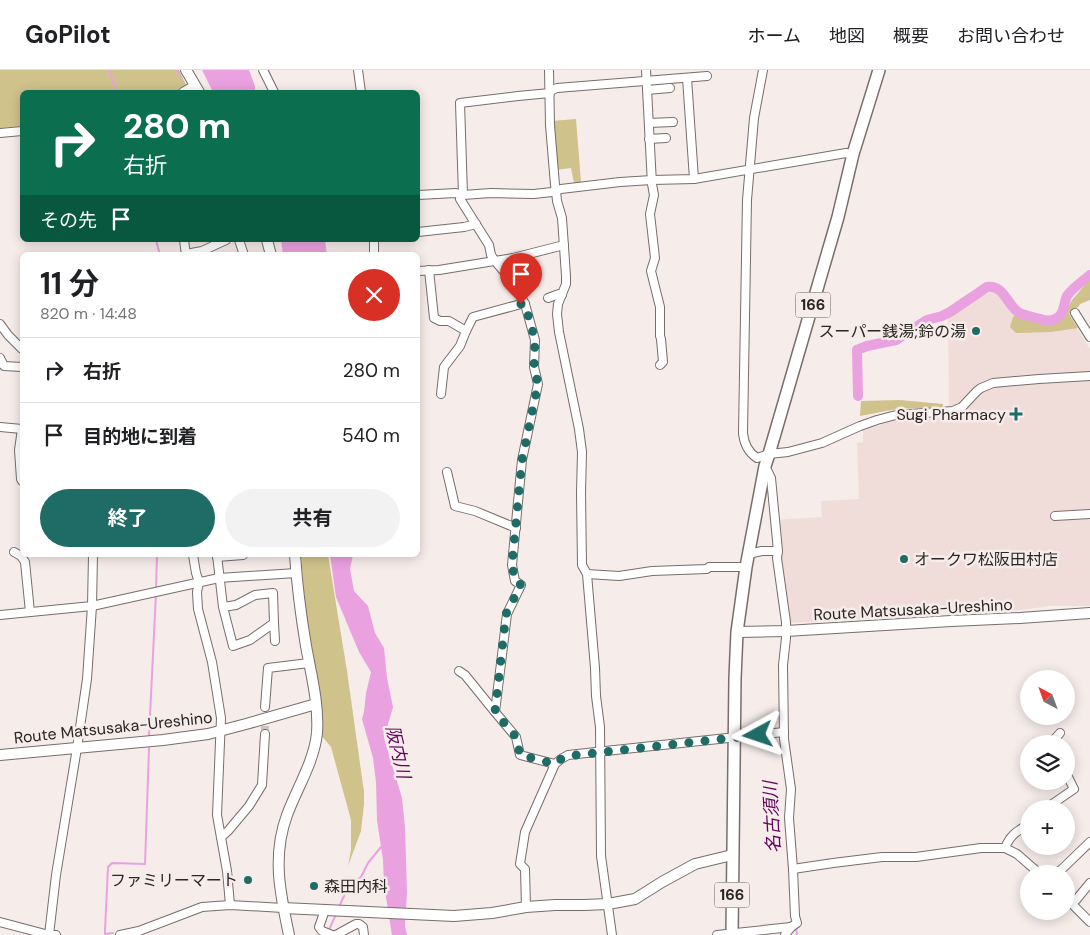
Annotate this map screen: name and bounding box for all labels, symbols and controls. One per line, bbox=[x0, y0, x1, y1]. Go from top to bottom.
text: GoPilot bbox=[25, 19, 111, 50]
text: ホーム bbox=[748, 24, 801, 48]
text: 地図 bbox=[829, 24, 865, 48]
text: 概要 bbox=[893, 24, 929, 48]
text: お問い合わせ bbox=[957, 24, 1065, 48]
text: 280 m bbox=[123, 103, 231, 149]
icon: right bbox=[40, 110, 105, 175]
text: 右折 bbox=[123, 151, 167, 180]
icon: arrive bbox=[107, 205, 135, 233]
text: その先 bbox=[40, 208, 97, 233]
pin bbox=[500, 253, 542, 304]
icon: arrive bbox=[507, 260, 535, 288]
text: 11 分 bbox=[40, 264, 99, 303]
button: close bbox=[348, 269, 400, 321]
road number: 166 bbox=[796, 292, 830, 318]
text: 820 m · 14:48 bbox=[40, 303, 137, 324]
place label: スーパー銭湯;鈴の湯 bbox=[819, 321, 966, 342]
marker: スーパー銭湯;鈴の湯 bbox=[970, 325, 982, 337]
icon: right bbox=[40, 356, 68, 384]
text: 280 m bbox=[343, 358, 400, 383]
text: 右折 bbox=[83, 359, 121, 384]
place label: Sugi Pharmacy bbox=[896, 404, 1006, 425]
marker: Sugi Pharmacy bbox=[1010, 408, 1022, 420]
icon: arrive bbox=[40, 421, 68, 449]
text: 540 m bbox=[342, 423, 400, 448]
text: 目的地に到着 bbox=[83, 424, 197, 449]
button: 終了 bbox=[40, 489, 215, 547]
button: 共有 bbox=[225, 489, 400, 547]
place label: オークワ松阪田村店 bbox=[914, 549, 1058, 570]
marker: オークワ松阪田村店 bbox=[898, 553, 910, 565]
street label: Route Matsusaka-Ureshino bbox=[813, 594, 1013, 625]
north arrow bbox=[1020, 670, 1075, 725]
map controls bbox=[1020, 670, 1075, 920]
street label: Route Matsusaka-Ureshino bbox=[13, 707, 213, 748]
position arrow bbox=[731, 708, 783, 760]
water label: 阪内川 bbox=[380, 723, 416, 783]
button: layers bbox=[1020, 735, 1075, 790]
water label: 名古須川 bbox=[758, 778, 786, 854]
button: + bbox=[1020, 800, 1075, 855]
button: − bbox=[1020, 865, 1075, 920]
place label: ファミリーマート bbox=[110, 870, 238, 891]
marker: ファミリーマート bbox=[242, 874, 254, 886]
place label: 森田内科 bbox=[324, 876, 388, 897]
marker: 森田内科 bbox=[308, 880, 320, 892]
road number: 166 bbox=[714, 882, 750, 908]

